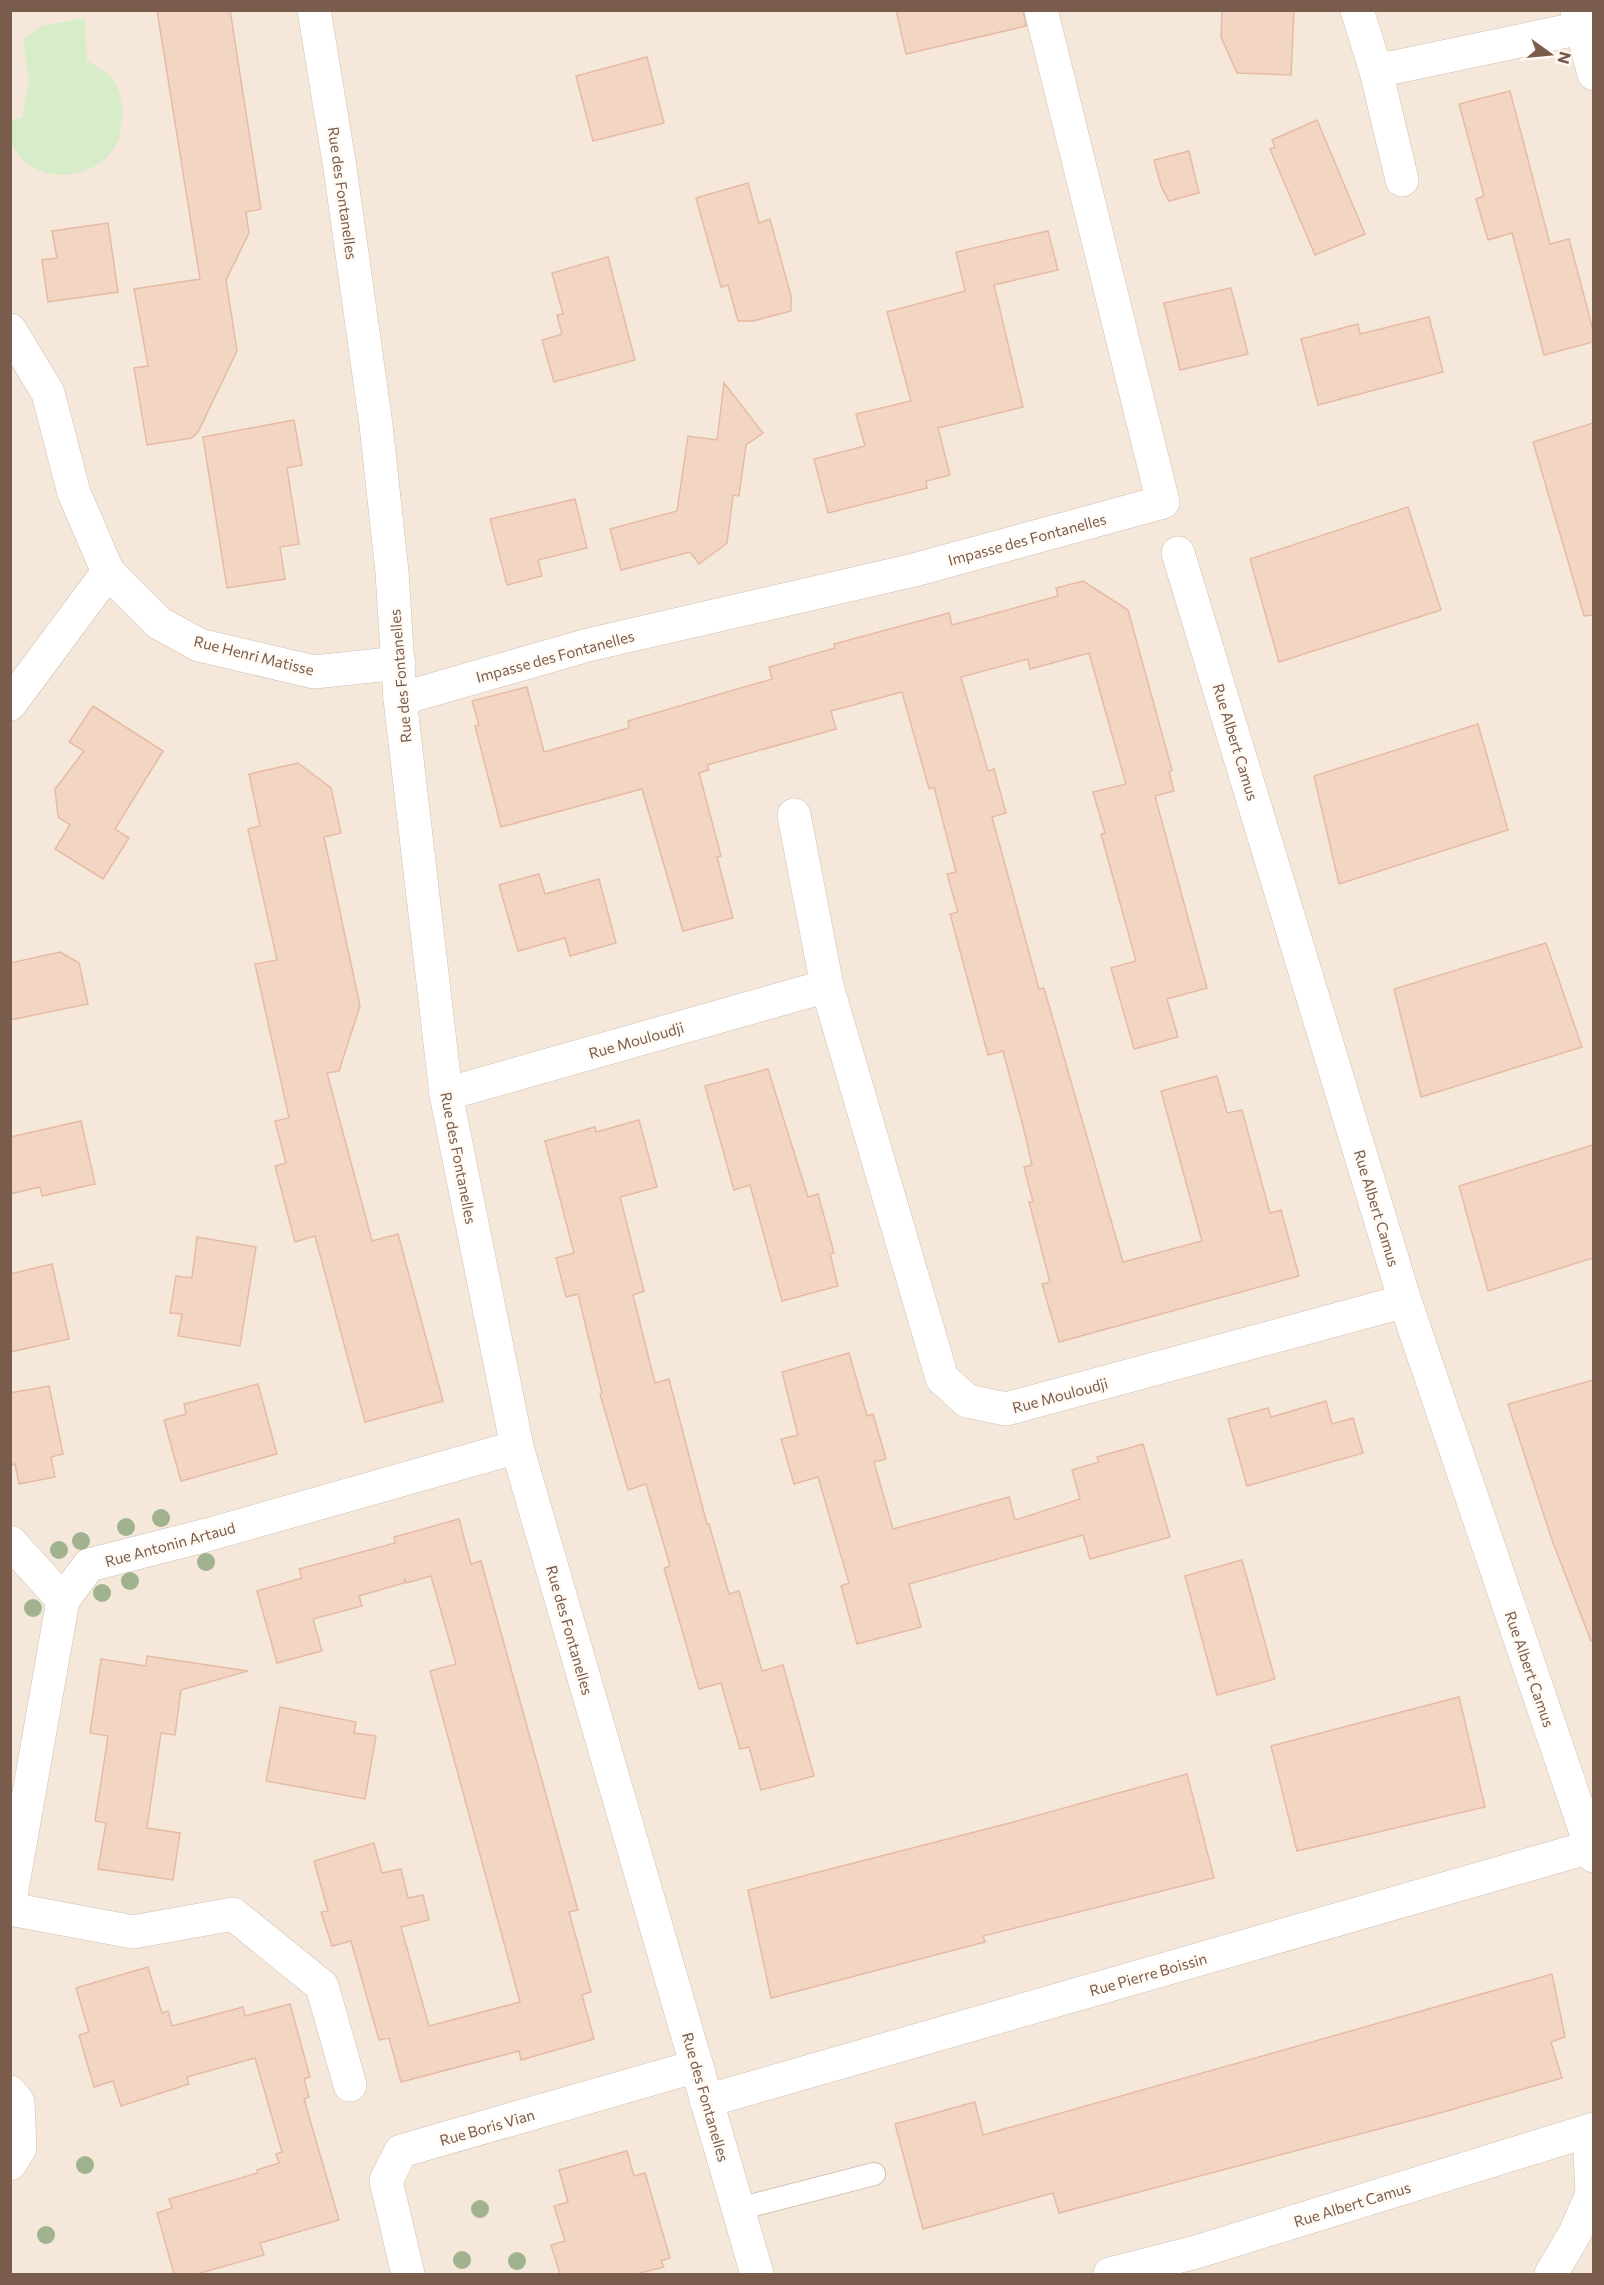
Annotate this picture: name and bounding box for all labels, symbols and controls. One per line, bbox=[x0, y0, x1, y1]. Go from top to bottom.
north arrow bbox=[1520, 24, 1580, 84]
text: N bbox=[1554, 50, 1576, 66]
street label: Rue des Fontanelles bbox=[325, 125, 361, 261]
street label: Impasse des Fontanelles bbox=[946, 509, 1108, 569]
street label: Rue des Fontanelles bbox=[385, 608, 415, 744]
street label: Impasse des Fontanelles bbox=[474, 626, 636, 686]
street label: Rue Henri Matisse bbox=[192, 631, 316, 679]
street label: Rue Albert Camus bbox=[1210, 681, 1262, 803]
street label: Rue Mouloudji bbox=[586, 1018, 686, 1062]
street label: Rue des Fontanelles bbox=[437, 1090, 481, 1226]
street label: Rue Albert Camus bbox=[1351, 1147, 1403, 1269]
street label: Rue Mouloudji bbox=[1010, 1374, 1110, 1416]
street label: Rue Antonin Artaud bbox=[103, 1518, 237, 1570]
street label: Rue des Fontanelles bbox=[543, 1563, 597, 1697]
street label: Rue Albert Camus bbox=[1502, 1609, 1558, 1730]
street label: Rue Pierre Boissin bbox=[1087, 1949, 1209, 1999]
street label: Rue des Fontanelles bbox=[679, 2030, 733, 2164]
street label: Rue Boris Vian bbox=[437, 2105, 537, 2149]
street label: Rue Albert Camus bbox=[1291, 2178, 1413, 2230]

